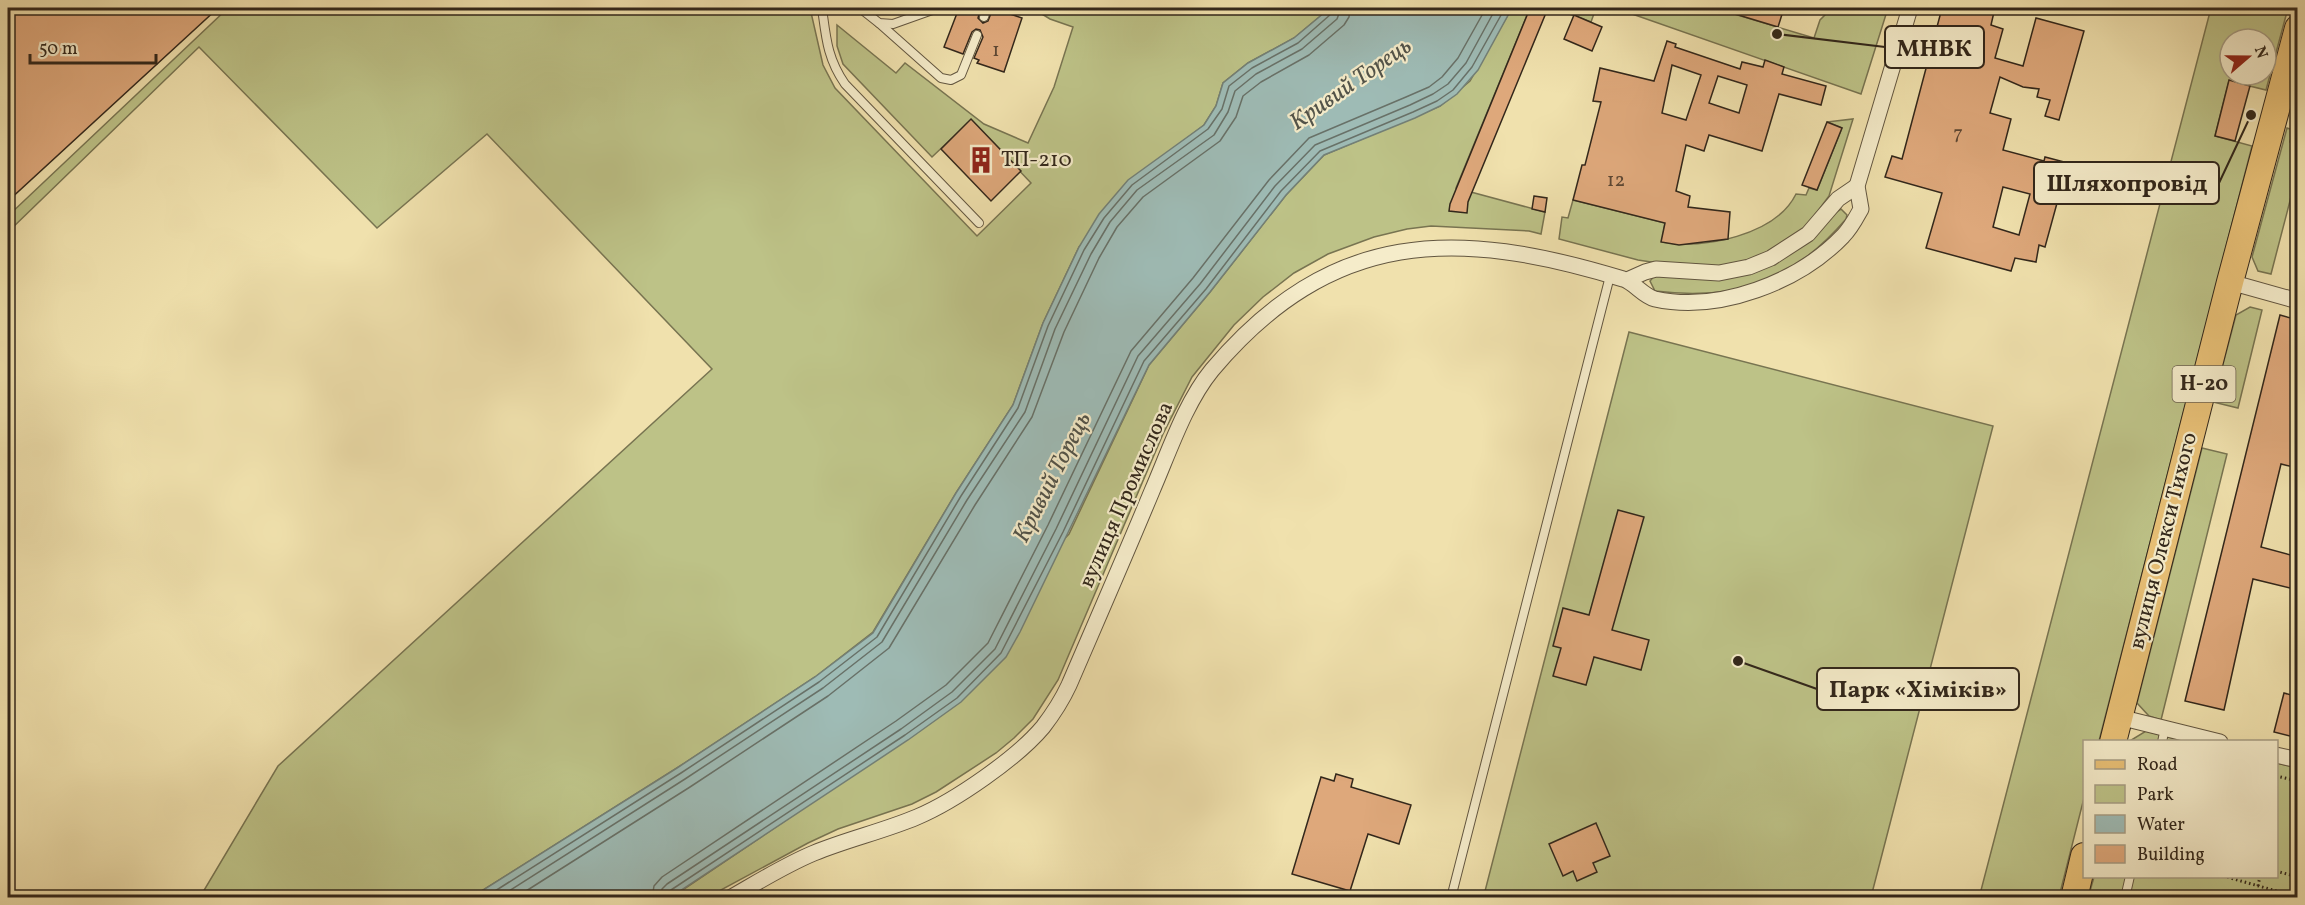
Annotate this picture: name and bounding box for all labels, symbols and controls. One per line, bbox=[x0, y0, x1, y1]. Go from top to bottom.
callout: МНВК bbox=[1885, 26, 1984, 68]
scale bar bbox=[30, 27, 156, 65]
north arrow bbox=[2218, 27, 2278, 87]
water label: Кривий Торець bbox=[1283, 30, 1419, 140]
text: МНВК bbox=[1896, 33, 1972, 67]
text: 50 m bbox=[39, 37, 78, 62]
house number: 1 bbox=[992, 37, 1000, 65]
text: N bbox=[2248, 43, 2273, 62]
house number: 7 bbox=[1953, 120, 1963, 148]
building icon: ТП-210 bbox=[966, 145, 996, 175]
place label: ТП-210 bbox=[1001, 145, 1072, 176]
callout: Шляхопровід bbox=[2034, 162, 2219, 204]
house number: 12 bbox=[1607, 167, 1625, 195]
text: Шляхопровід bbox=[2047, 168, 2208, 202]
road number: Н-20 bbox=[2172, 366, 2236, 402]
street label: вулиця Промислова bbox=[1072, 397, 1182, 593]
water label: Кривий Торець bbox=[1006, 407, 1101, 549]
street label: вулиця Олекси Тихого bbox=[2122, 429, 2206, 653]
callout: Парк «Хіміків» bbox=[1817, 668, 2019, 710]
text: Парк «Хіміків» bbox=[1829, 674, 2007, 708]
legend bbox=[2083, 740, 2278, 878]
text: Road bbox=[2137, 753, 2178, 778]
text: Park bbox=[2137, 783, 2174, 808]
text: Water bbox=[2137, 813, 2185, 838]
text: Building bbox=[2137, 843, 2205, 868]

